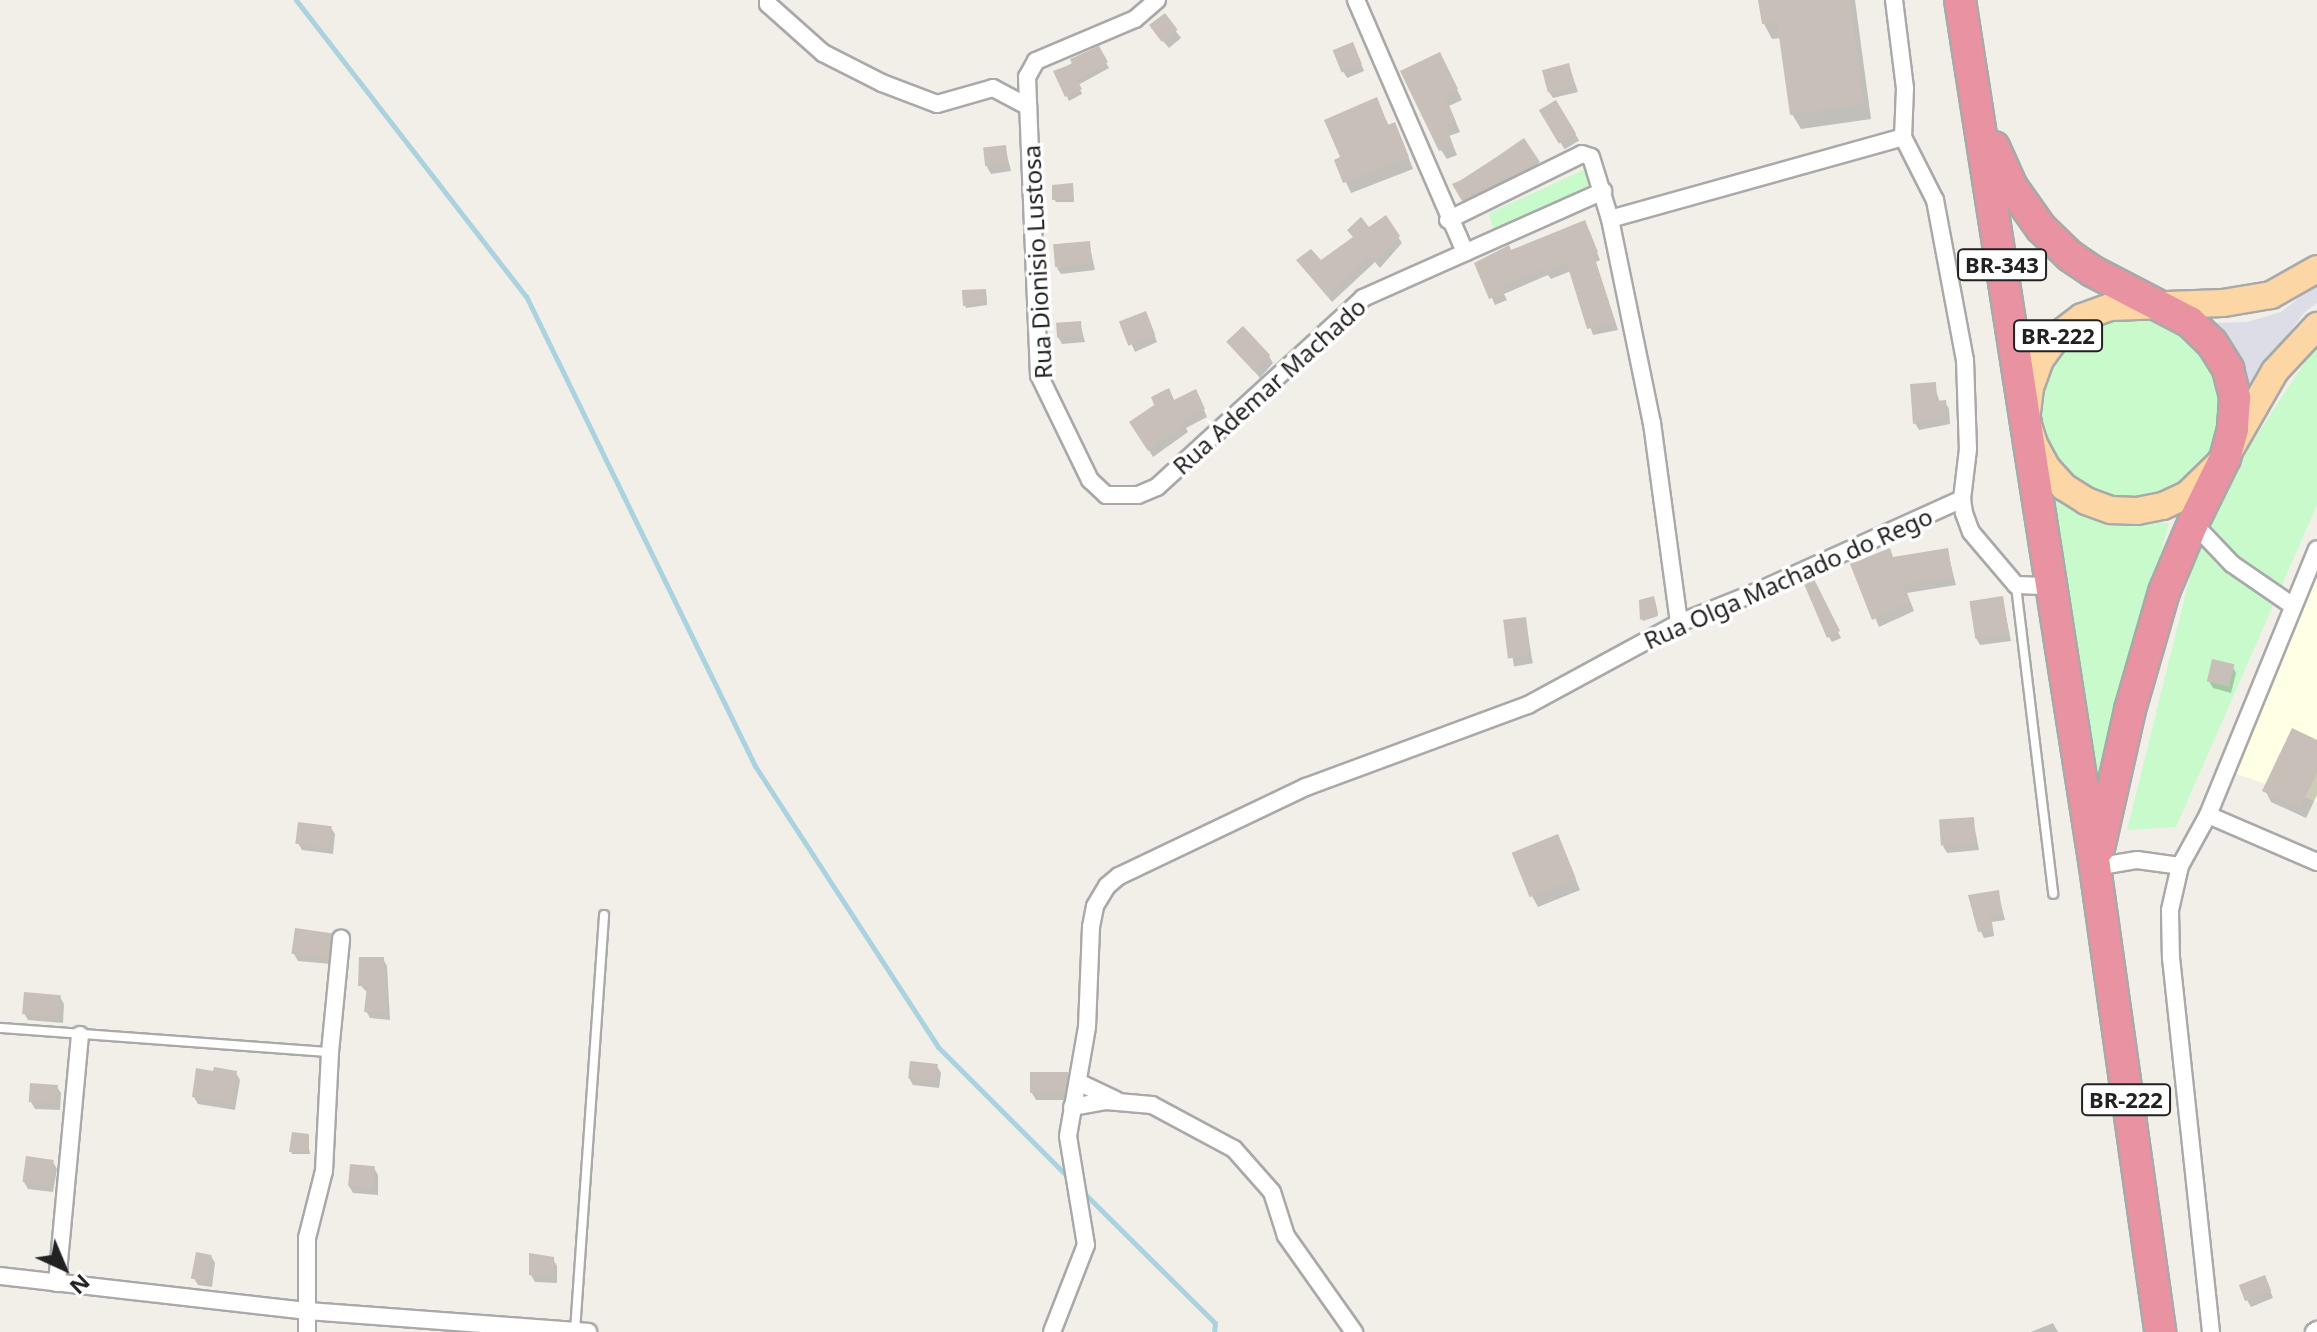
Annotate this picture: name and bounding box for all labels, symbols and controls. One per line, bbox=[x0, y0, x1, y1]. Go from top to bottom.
street label: Rua Dionisio Lustosa bbox=[1016, 144, 1058, 380]
road number: BR-343 bbox=[1956, 247, 2048, 283]
street label: Rua Ademar Machado bbox=[1167, 292, 1371, 480]
road number: BR-222 bbox=[2012, 318, 2104, 354]
street label: Rua Olga Machado do Rego bbox=[1639, 501, 1937, 655]
road number: BR-222 bbox=[2080, 1082, 2172, 1118]
north arrow bbox=[24, 1228, 104, 1308]
text: N bbox=[64, 1268, 98, 1302]

